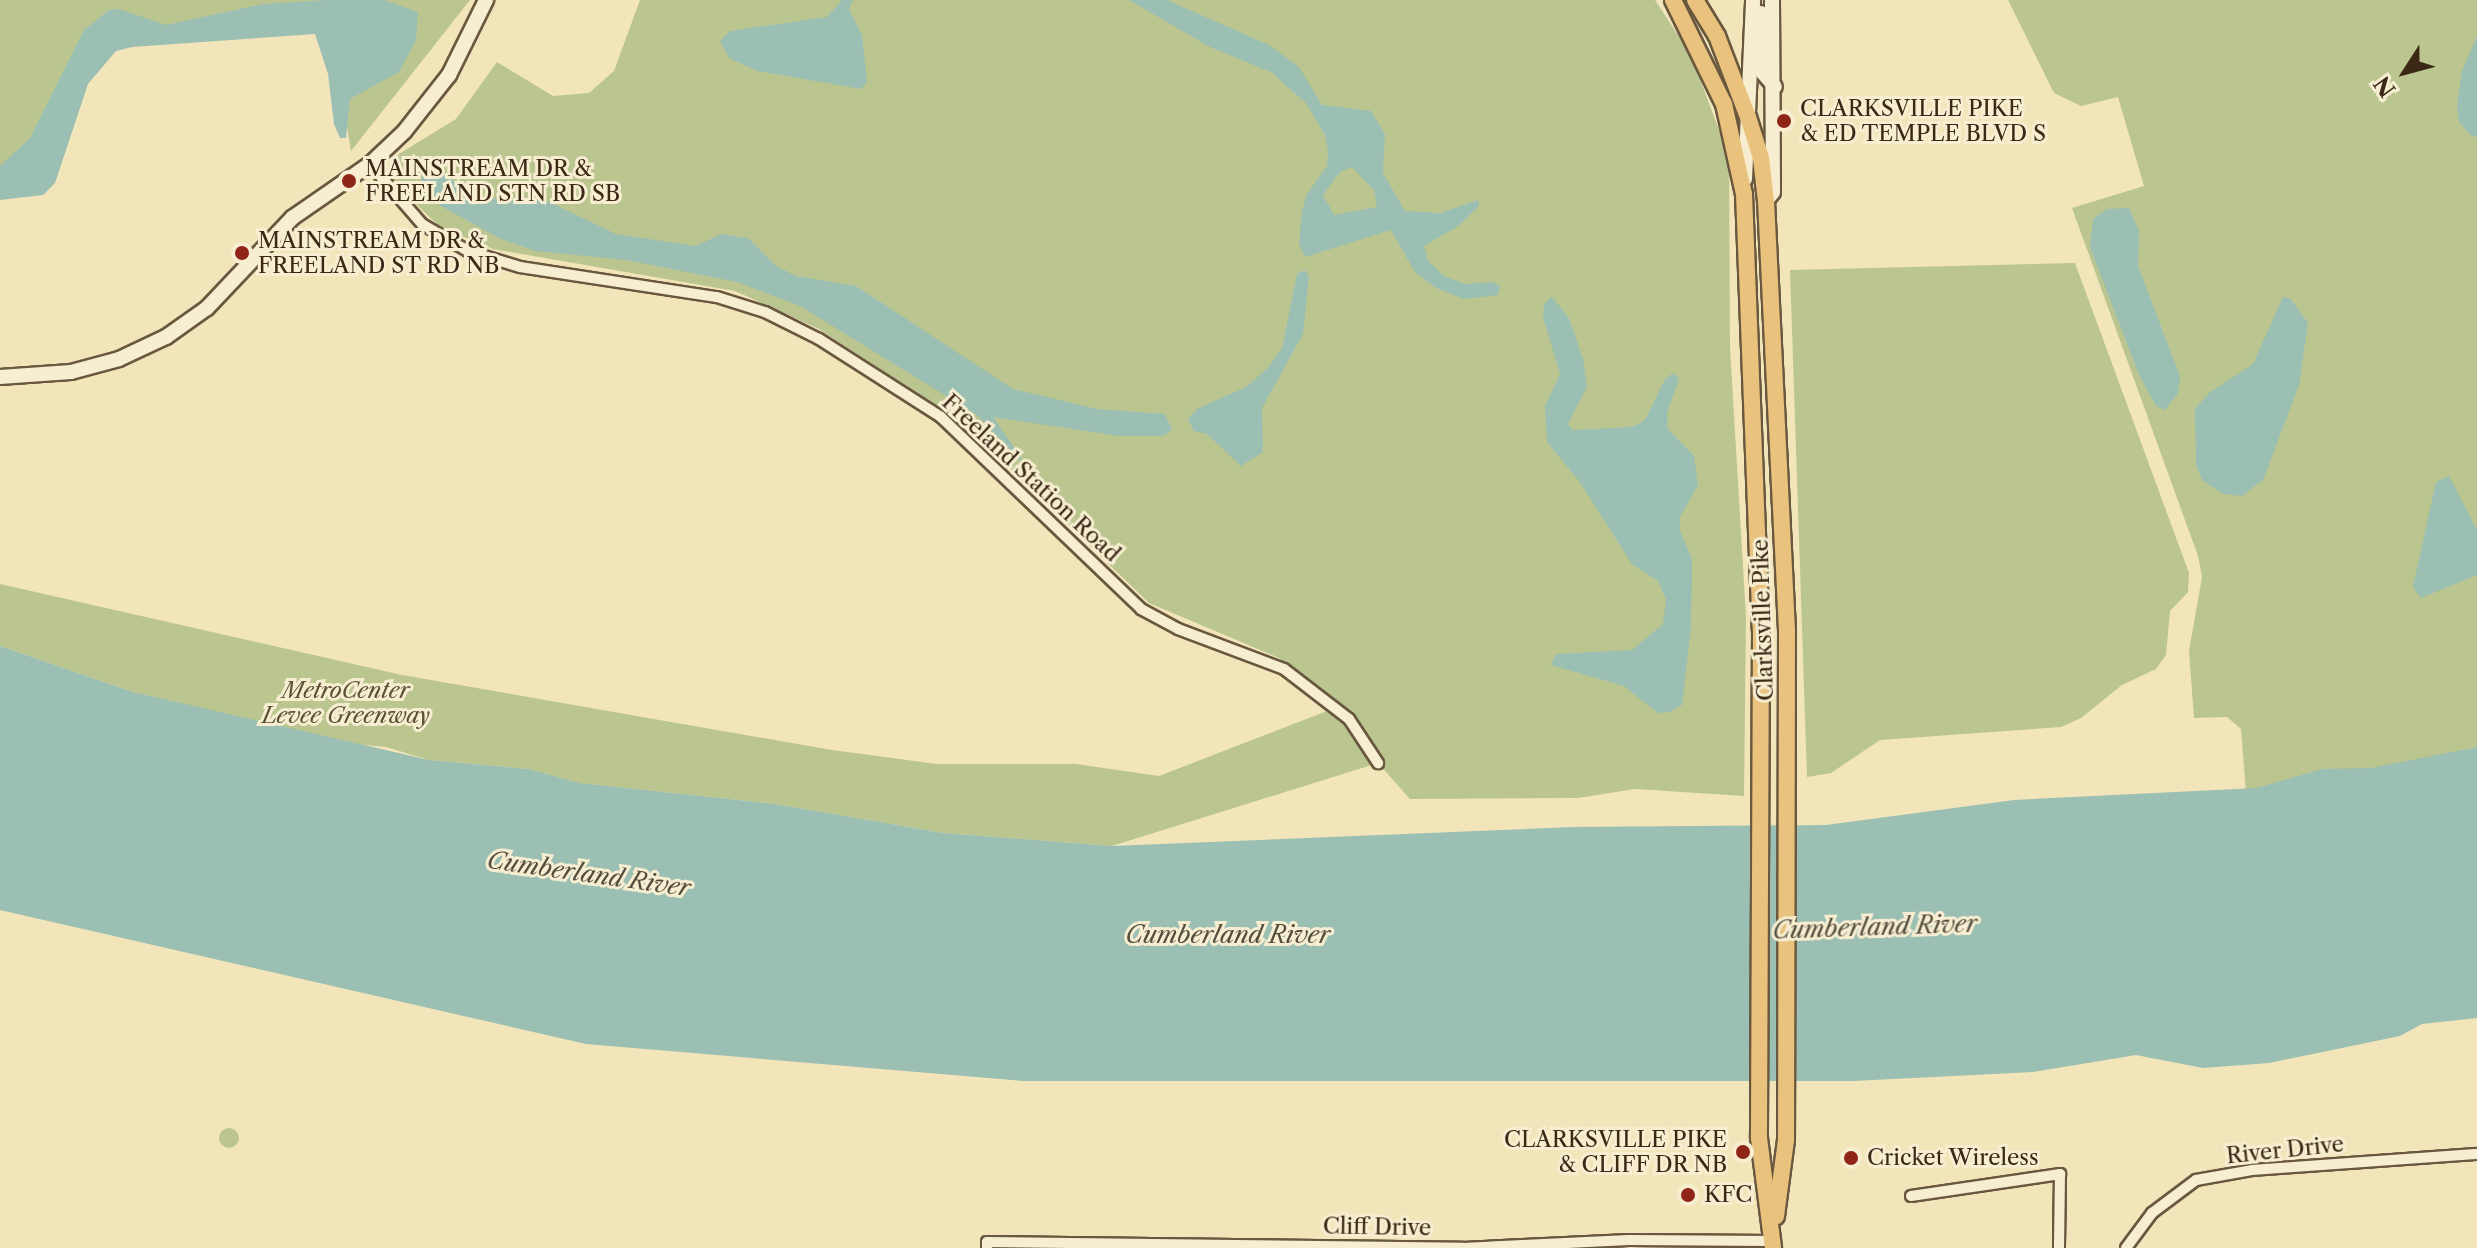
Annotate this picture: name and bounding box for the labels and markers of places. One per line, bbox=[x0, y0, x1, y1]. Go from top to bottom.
place label: CLARKSVILLE PIKE & ED TEMPLE BLVD S bbox=[1800, 95, 2047, 146]
marker: CLARKSVILLE PIKE & ED TEMPLE BLVD S bbox=[1775, 112, 1793, 130]
place label: MAINSTREAM DR & FREELAND STN RD SB bbox=[365, 155, 620, 206]
marker: MAINSTREAM DR & FREELAND STN RD SB bbox=[340, 172, 358, 190]
place label: MAINSTREAM DR & FREELAND ST RD NB bbox=[258, 227, 500, 278]
marker: MAINSTREAM DR & FREELAND ST RD NB bbox=[233, 244, 251, 262]
place label: CLARKSVILLE PIKE & CLIFF DR NB bbox=[1504, 1126, 1727, 1178]
marker: CLARKSVILLE PIKE & CLIFF DR NB bbox=[1734, 1143, 1752, 1161]
place label: Cricket Wireless bbox=[1867, 1145, 2039, 1171]
marker: Cricket Wireless bbox=[1842, 1149, 1860, 1167]
place label: KFC bbox=[1704, 1182, 1752, 1208]
marker: KFC bbox=[1679, 1186, 1697, 1204]

